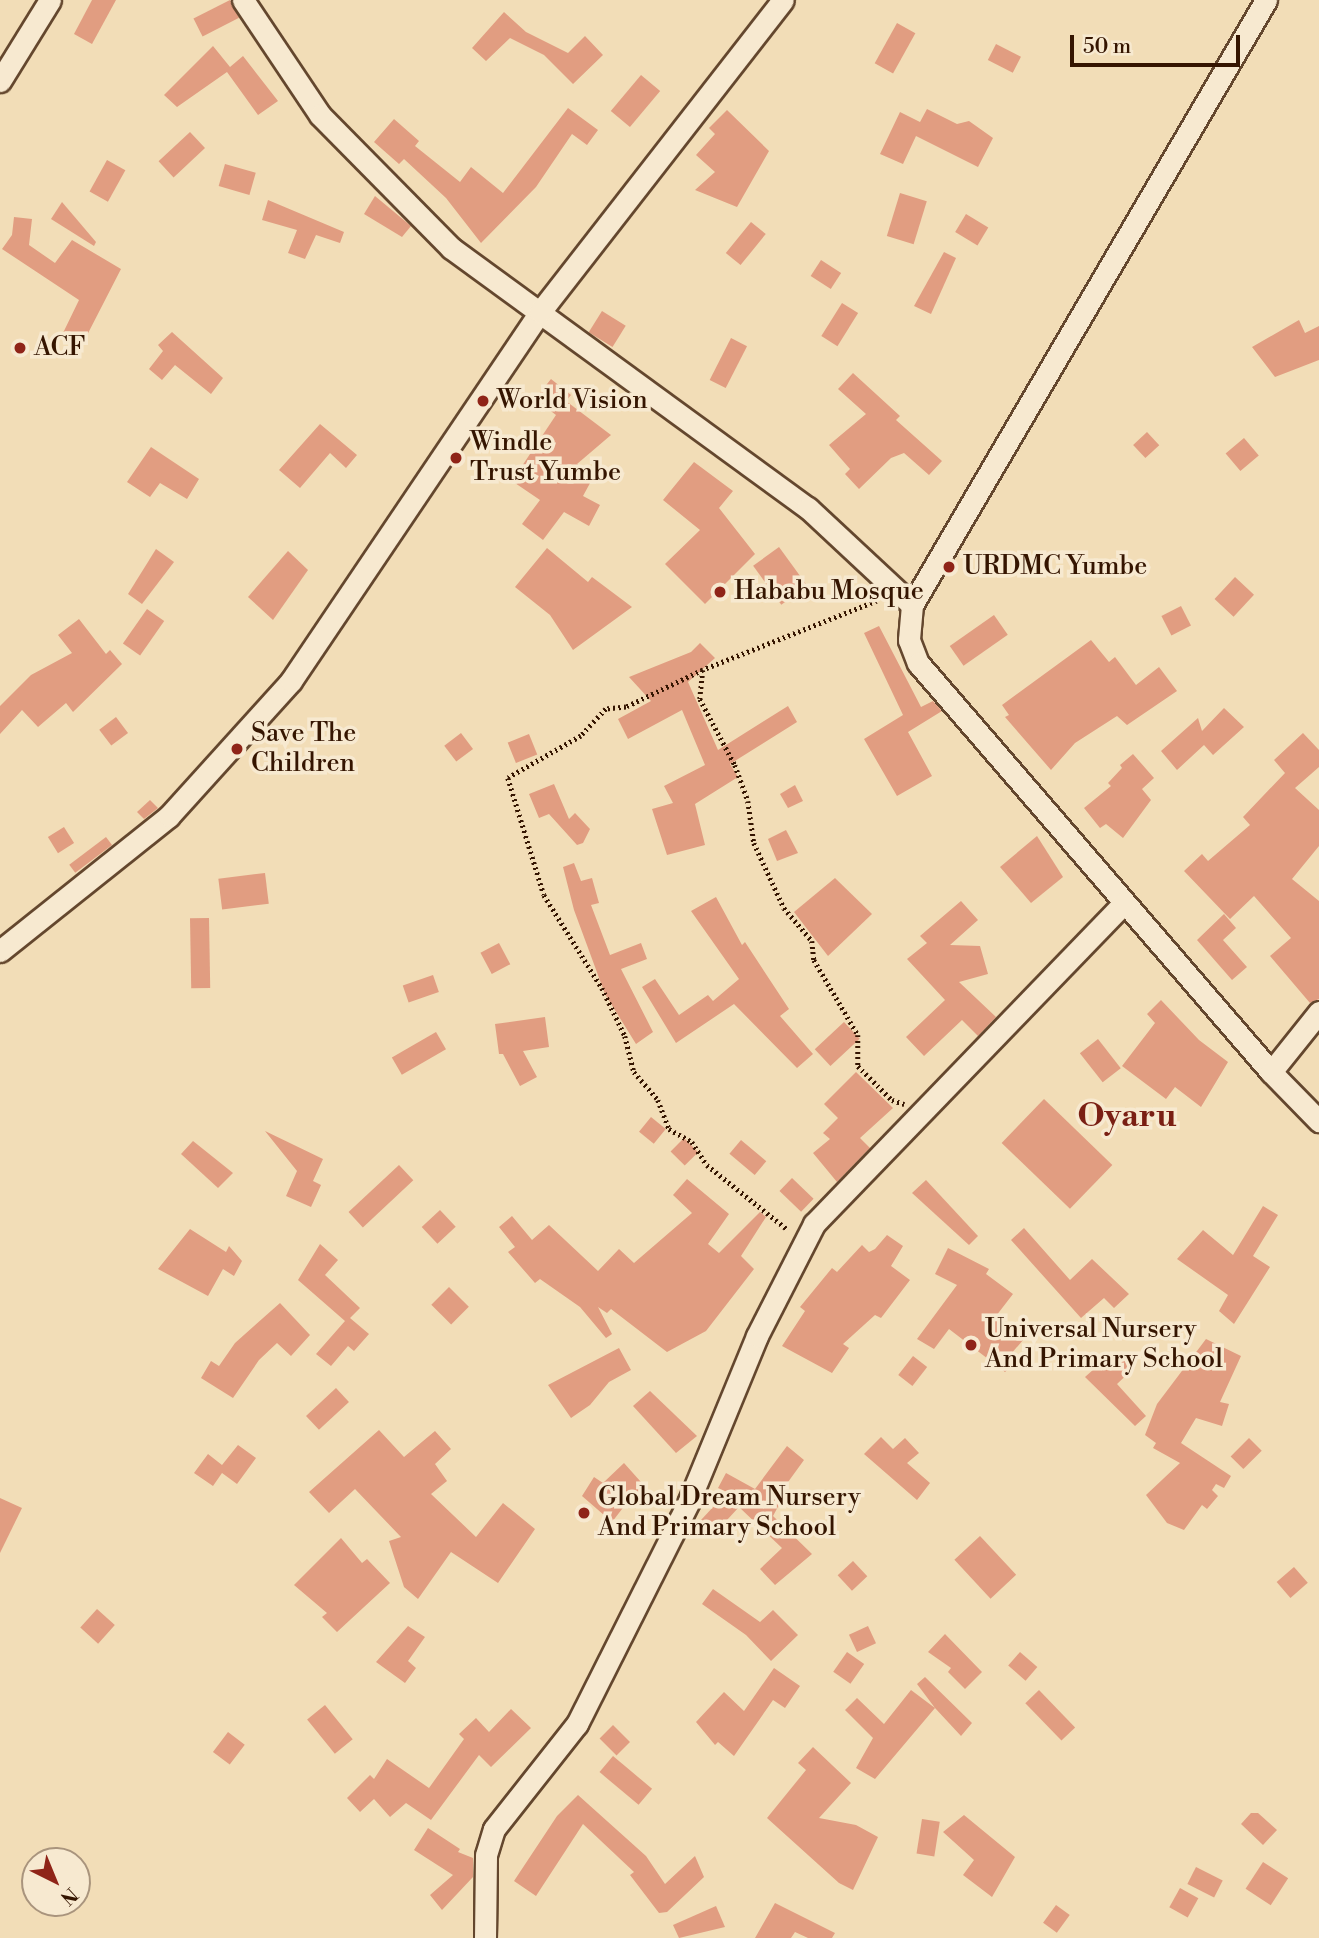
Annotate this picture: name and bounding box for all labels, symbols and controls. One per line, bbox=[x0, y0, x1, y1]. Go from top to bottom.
scale bar bbox=[1074, 21, 1244, 65]
text: 50 m bbox=[1083, 34, 1131, 60]
place label: ACF bbox=[34, 332, 85, 364]
marker: ACF bbox=[12, 340, 28, 356]
place label: World Vision bbox=[497, 385, 648, 417]
marker: World Vision bbox=[475, 393, 491, 409]
place label: Windle Trust Yumbe bbox=[470, 427, 621, 488]
marker: Windle Trust Yumbe bbox=[448, 450, 464, 466]
place label: URDMC Yumbe bbox=[963, 551, 1147, 583]
marker: URDMC Yumbe bbox=[941, 559, 957, 575]
place label: Hababu Mosque bbox=[734, 576, 924, 608]
marker: Hababu Mosque bbox=[712, 584, 728, 600]
place label: Save The Children bbox=[251, 718, 356, 780]
marker: Save The Children bbox=[229, 741, 245, 757]
district label: Oyaru bbox=[1077, 1097, 1177, 1137]
place label: Universal Nursery And Primary School bbox=[985, 1314, 1223, 1376]
marker: Universal Nursery And Primary School bbox=[963, 1337, 979, 1353]
place label: Global Dream Nursery And Primary School bbox=[598, 1482, 861, 1544]
marker: Global Dream Nursery And Primary School bbox=[576, 1505, 592, 1521]
north arrow bbox=[21, 1847, 91, 1917]
text: N bbox=[55, 1882, 83, 1910]

